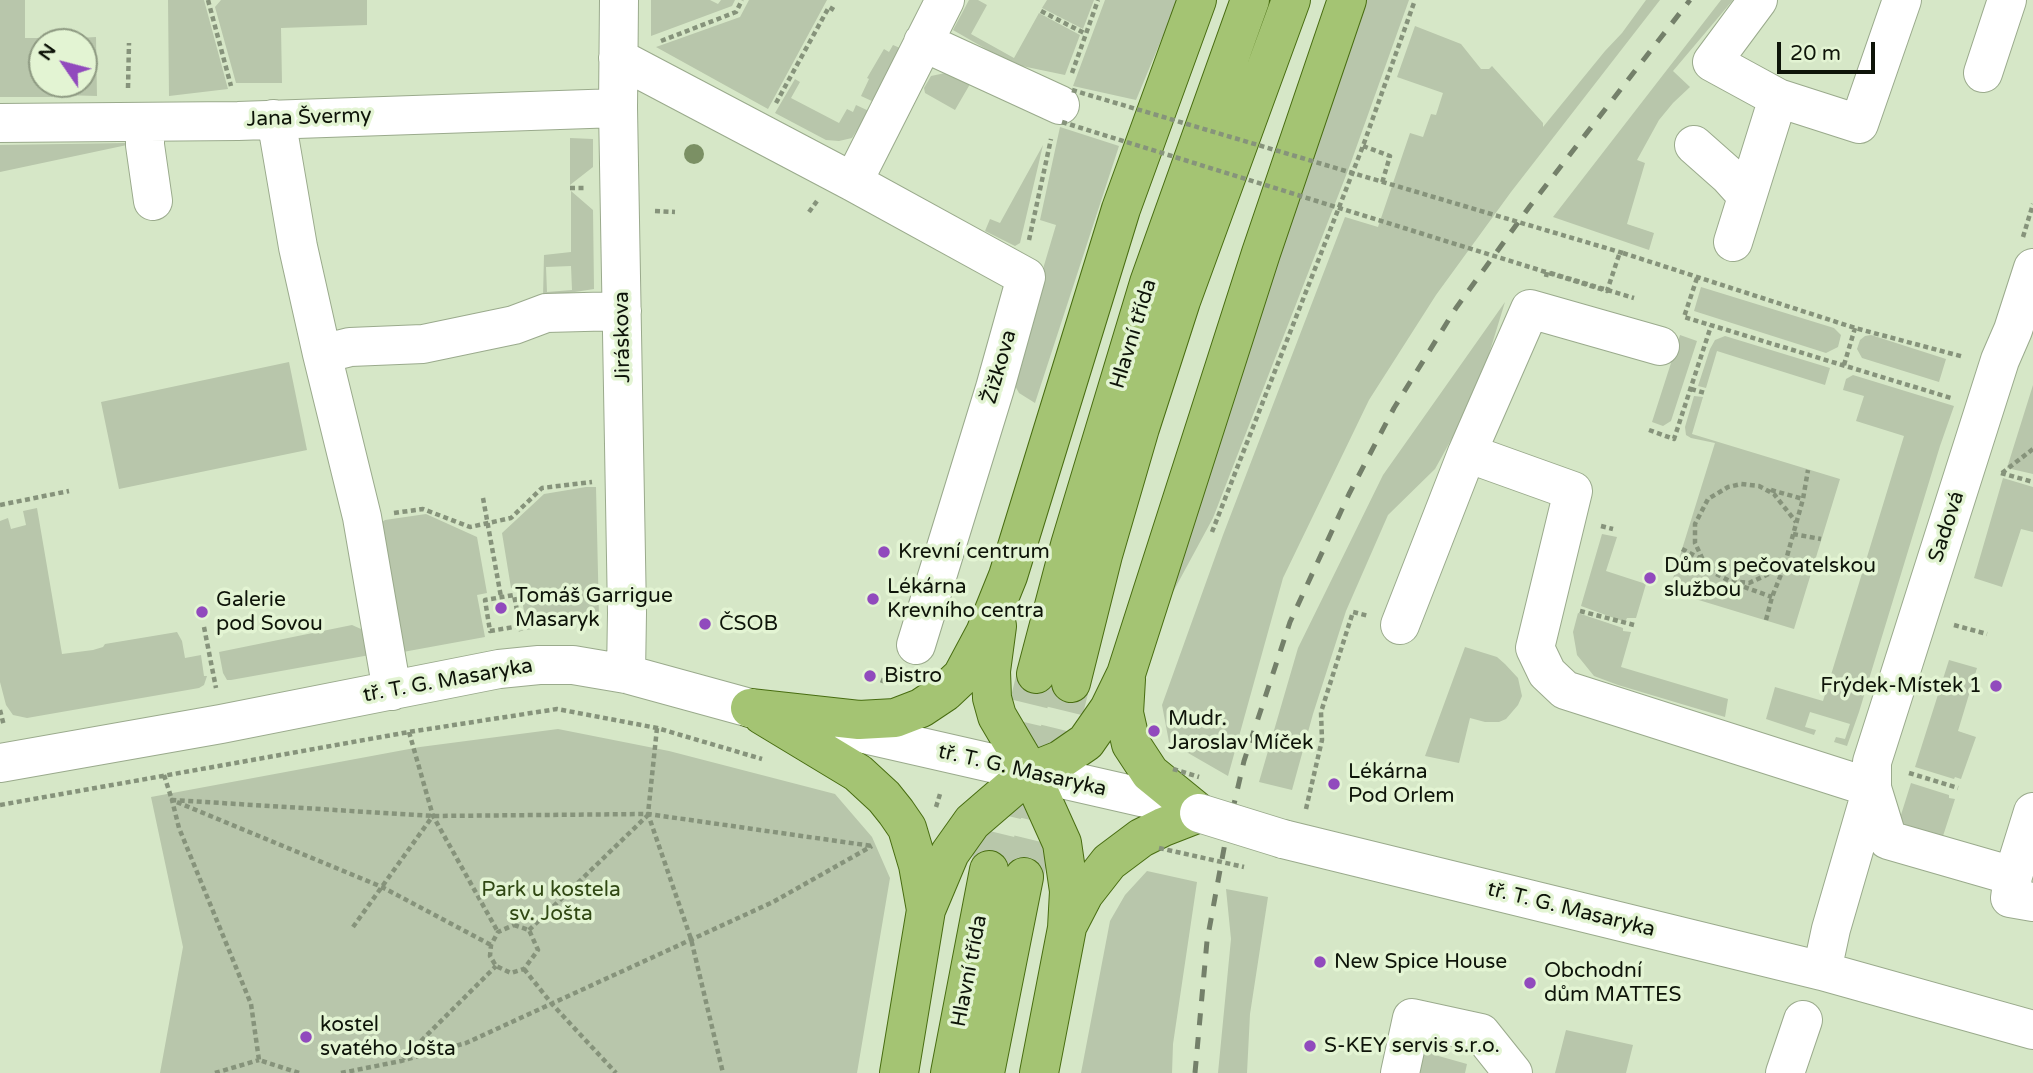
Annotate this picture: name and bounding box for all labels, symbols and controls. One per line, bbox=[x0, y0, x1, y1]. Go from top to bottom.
north arrow bbox=[28, 28, 98, 98]
scale bar bbox=[1781, 28, 1879, 72]
text: N bbox=[34, 40, 61, 65]
text: 20 m bbox=[1790, 41, 1841, 66]
street label: Jana Švermy bbox=[246, 103, 372, 133]
street label: Hlavní třída bbox=[1105, 276, 1163, 392]
street label: Jiráskova bbox=[610, 291, 636, 383]
street label: Žižkova bbox=[977, 327, 1023, 407]
street label: Sadová bbox=[1924, 488, 1970, 566]
place label: Krevní centrum bbox=[898, 539, 1050, 565]
marker: Krevní centrum bbox=[876, 544, 892, 560]
place label: Dům s pečovatelskou službou bbox=[1664, 553, 1876, 603]
marker: Dům s pečovatelskou službou bbox=[1642, 570, 1658, 586]
place label: Lékárna Krevního centra bbox=[887, 574, 1044, 624]
place label: Tomáš Garrigue Masaryk bbox=[515, 583, 673, 633]
place label: Galerie pod Sovou bbox=[216, 587, 323, 637]
marker: Lékárna Krevního centra bbox=[865, 591, 881, 607]
marker: Tomáš Garrigue Masaryk bbox=[493, 600, 509, 616]
marker: Galerie pod Sovou bbox=[194, 604, 210, 620]
place label: ČSOB bbox=[719, 611, 778, 637]
marker: ČSOB bbox=[697, 616, 713, 632]
street label: tř. T. G. Masaryka bbox=[361, 654, 535, 708]
place label: Bistro bbox=[884, 663, 942, 689]
marker: Bistro bbox=[862, 668, 878, 684]
place label: Frýdek-Místek 1 bbox=[1820, 673, 1982, 699]
marker: Frýdek-Místek 1 bbox=[1988, 678, 2004, 694]
place label: Mudr. Jaroslav Míček bbox=[1168, 706, 1313, 756]
marker: Mudr. Jaroslav Míček bbox=[1146, 723, 1162, 739]
street label: tř. T. G. Masaryka bbox=[935, 739, 1109, 803]
place label: Lékárna Pod Orlem bbox=[1348, 759, 1455, 809]
marker: Lékárna Pod Orlem bbox=[1326, 776, 1342, 792]
park label: Park u kostela sv. Jošta bbox=[481, 877, 621, 927]
street label: tř. T. G. Masaryka bbox=[1484, 877, 1658, 943]
street label: Hlavní třída bbox=[947, 913, 993, 1029]
place label: New Spice House bbox=[1334, 949, 1507, 975]
marker: New Spice House bbox=[1312, 954, 1328, 970]
place label: Obchodní dům MATTES bbox=[1544, 958, 1681, 1008]
marker: Obchodní dům MATTES bbox=[1522, 975, 1538, 991]
place label: kostel svatého Jošta bbox=[320, 1012, 456, 1062]
marker: kostel svatého Jošta bbox=[298, 1029, 314, 1045]
place label: S-KEY servis s.r.o. bbox=[1324, 1033, 1500, 1059]
marker: S-KEY servis s.r.o. bbox=[1302, 1038, 1318, 1054]

